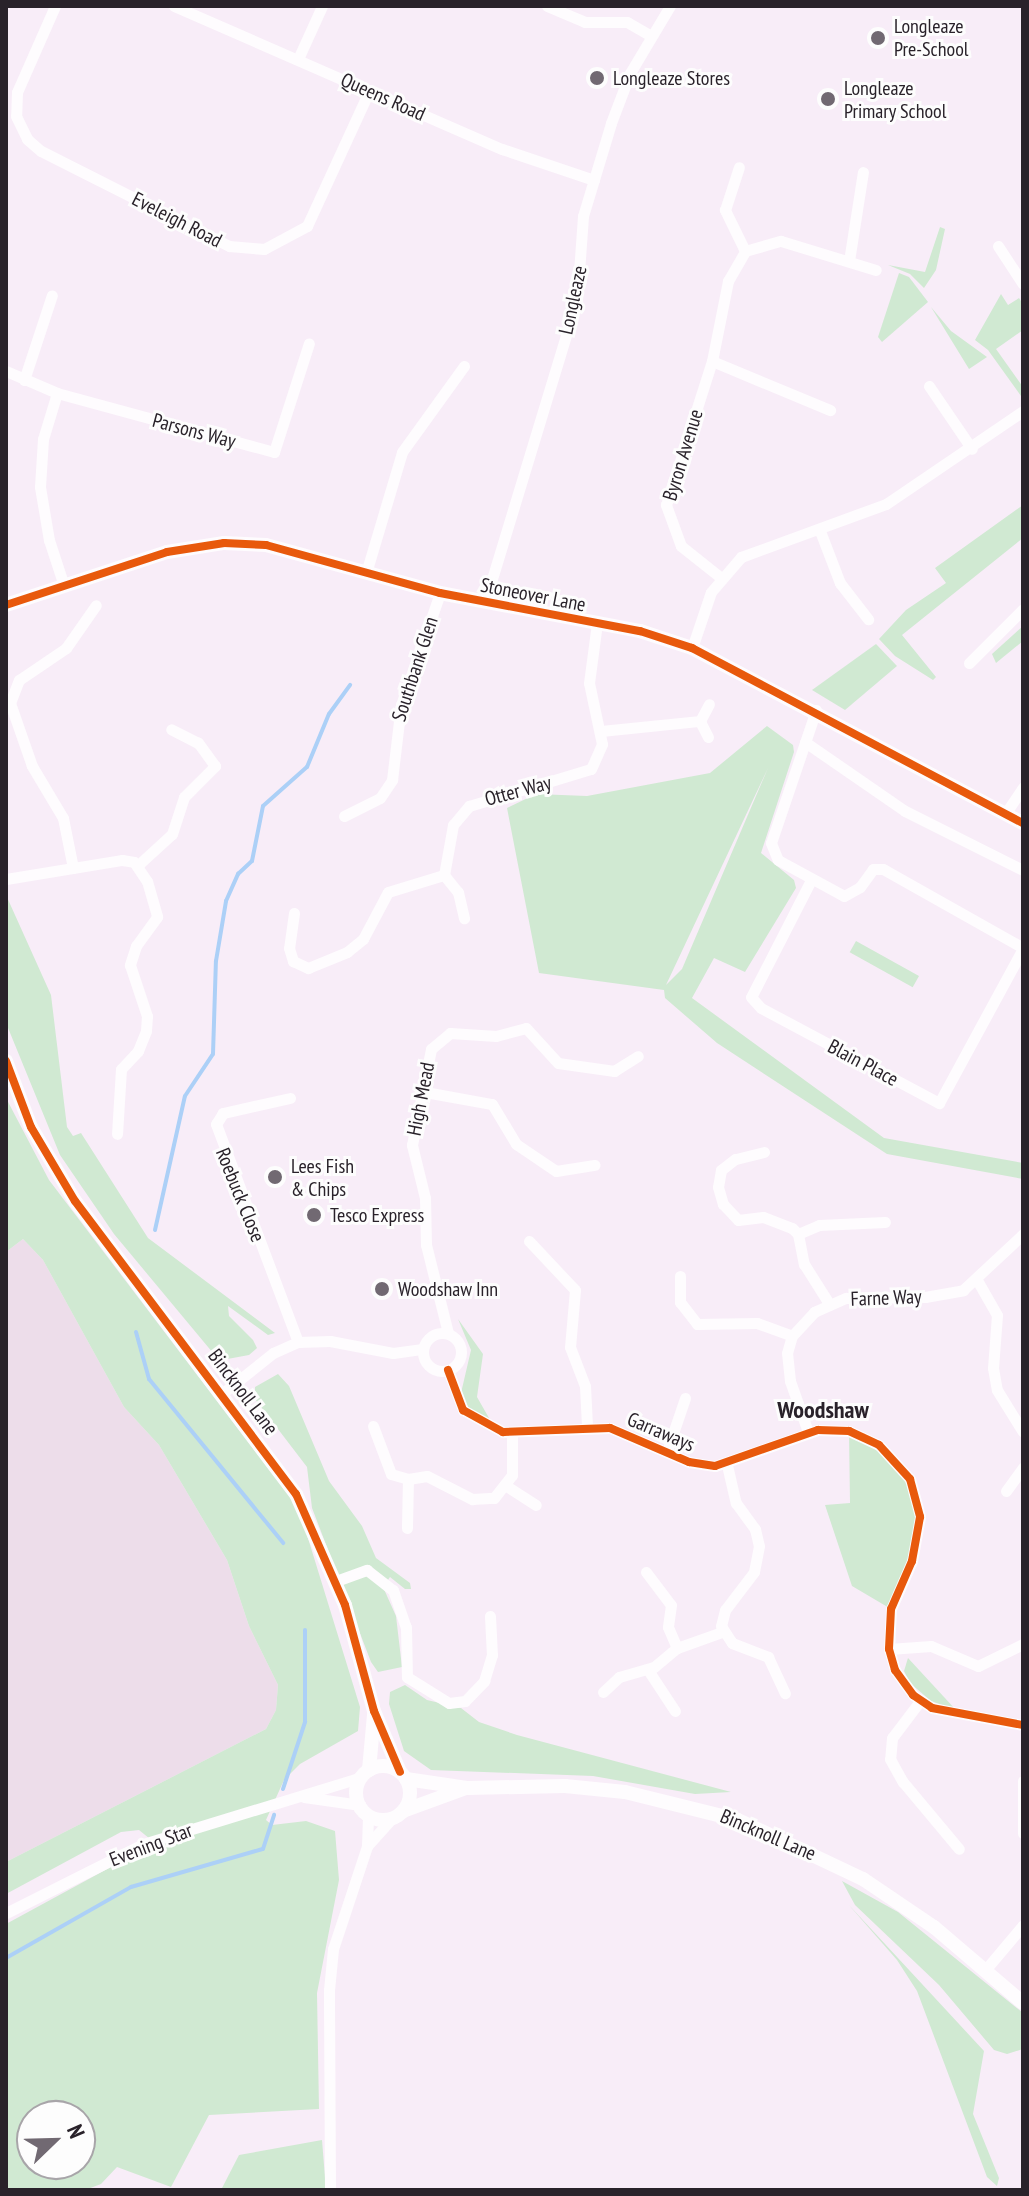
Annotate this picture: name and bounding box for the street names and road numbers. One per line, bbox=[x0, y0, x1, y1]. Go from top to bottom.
street label: Queens Road bbox=[337, 68, 429, 126]
street label: Eveleigh Road bbox=[128, 187, 226, 253]
street label: Longleaze bbox=[554, 263, 592, 337]
street label: Byron Avenue bbox=[658, 406, 708, 504]
street label: Parsons Way bbox=[150, 408, 238, 454]
street label: Stoneover Lane bbox=[478, 573, 588, 617]
street label: Southbank Glen bbox=[387, 613, 443, 725]
street label: Otter Way bbox=[482, 771, 554, 811]
street label: Blain Place bbox=[824, 1035, 902, 1091]
street label: High Mead bbox=[402, 1060, 440, 1138]
street label: Roebuck Close bbox=[210, 1144, 270, 1246]
street label: Farne Way bbox=[850, 1285, 922, 1311]
street label: Bincknoll Lane bbox=[203, 1344, 283, 1440]
street label: Garraways bbox=[624, 1407, 698, 1457]
street label: Bincknoll Lane bbox=[717, 1804, 819, 1866]
street label: Evening Star bbox=[106, 1818, 196, 1872]

